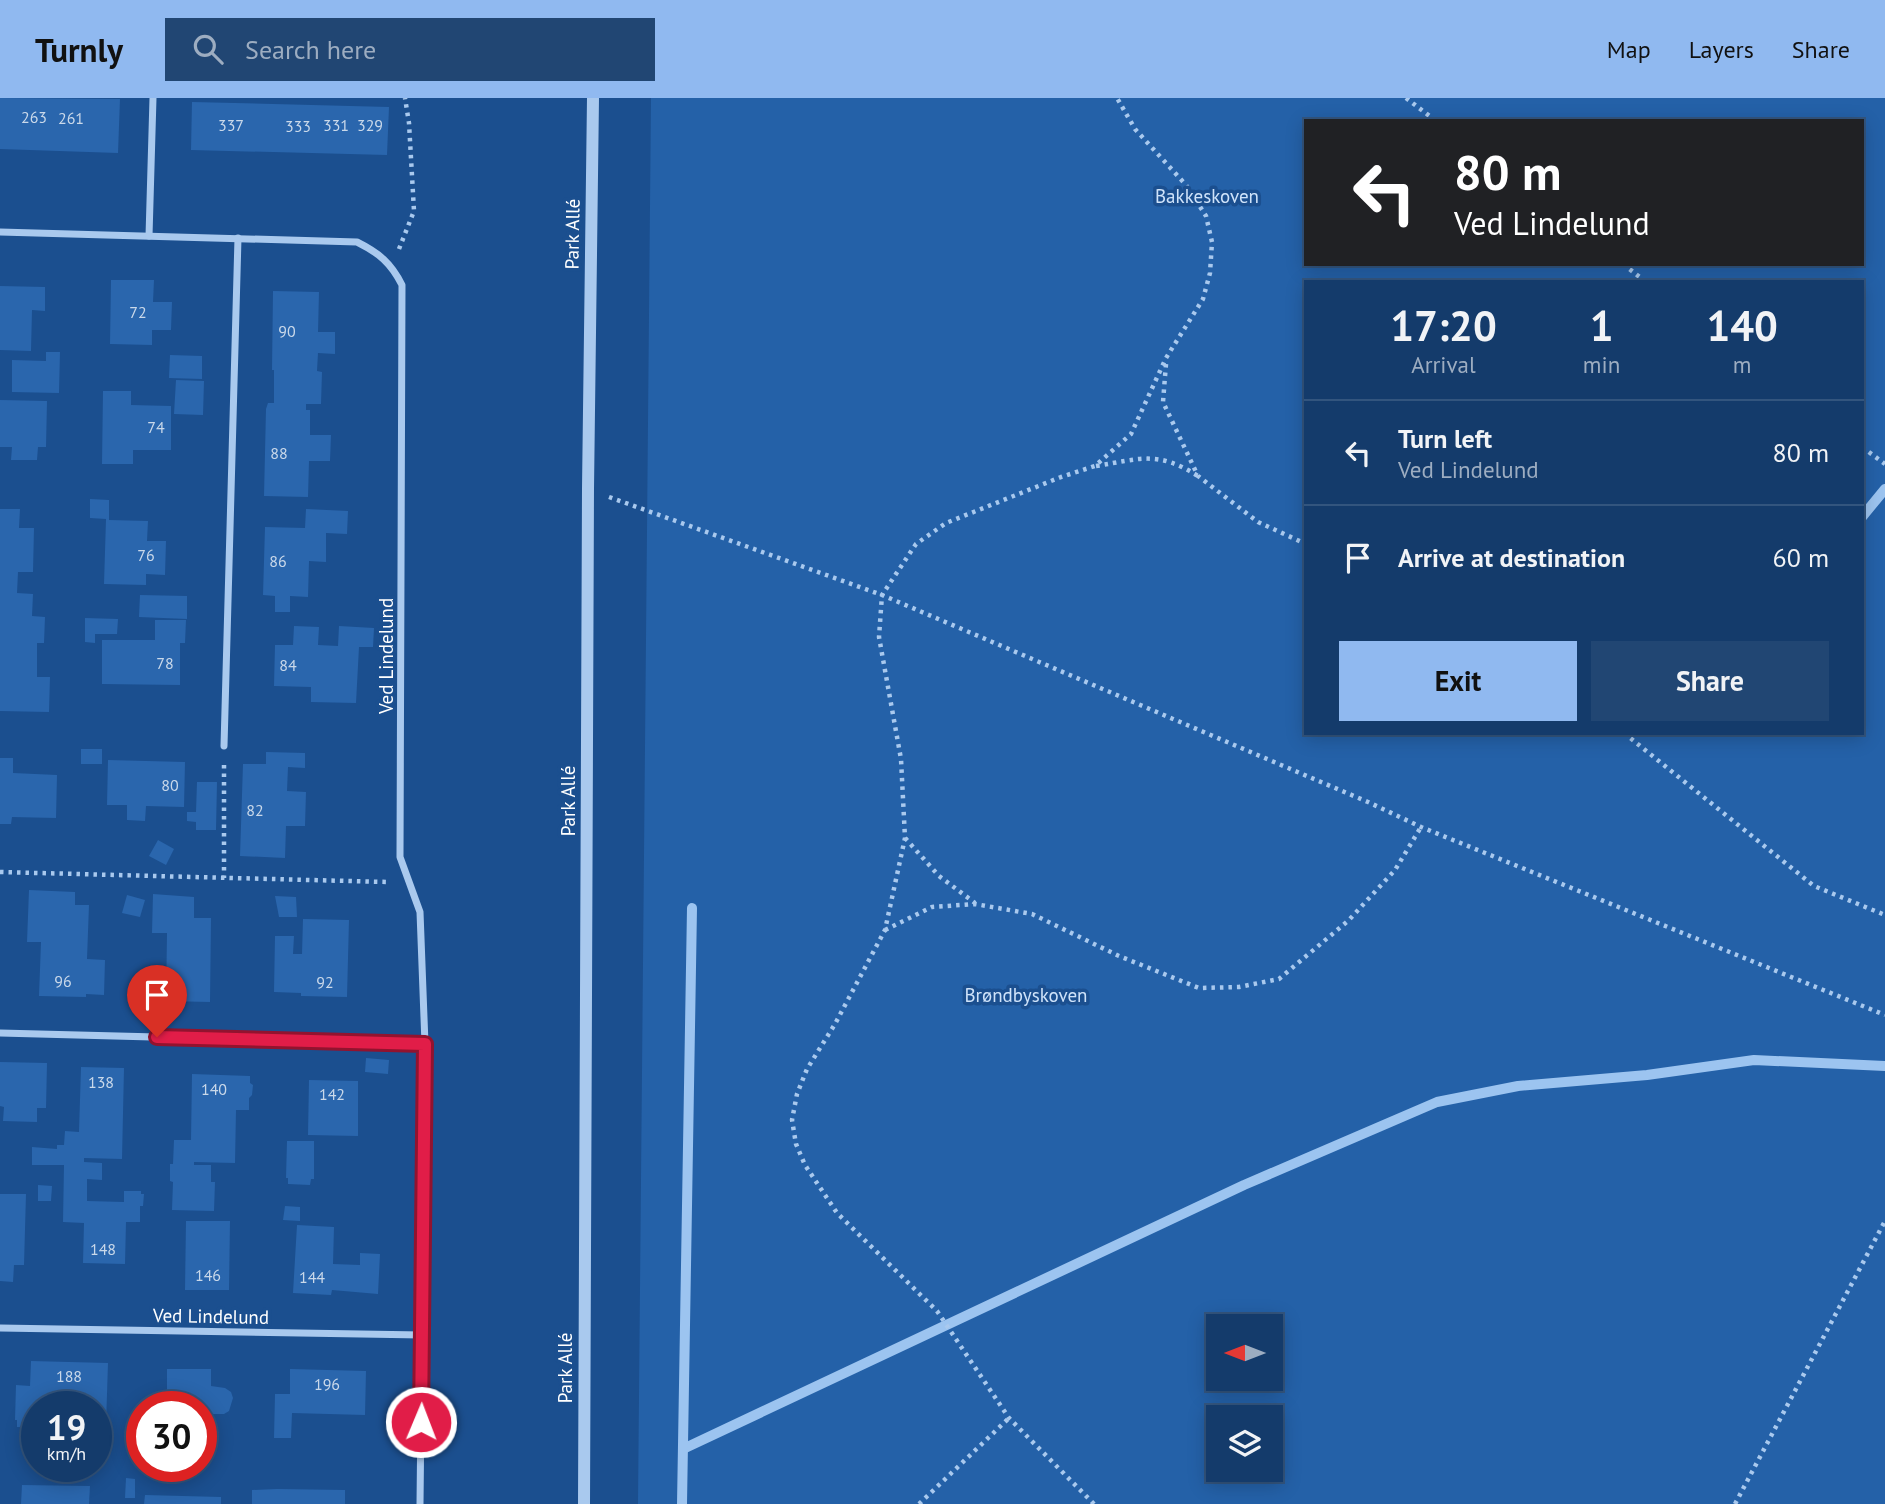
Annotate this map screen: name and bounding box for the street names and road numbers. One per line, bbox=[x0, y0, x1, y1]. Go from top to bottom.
street label: Park Allé bbox=[559, 198, 585, 270]
street label: Ved Lindelund bbox=[374, 598, 398, 715]
street label: Park Allé bbox=[556, 766, 580, 836]
street label: Ved Lindelund bbox=[152, 1303, 269, 1329]
street label: Park Allé bbox=[553, 1333, 577, 1403]

